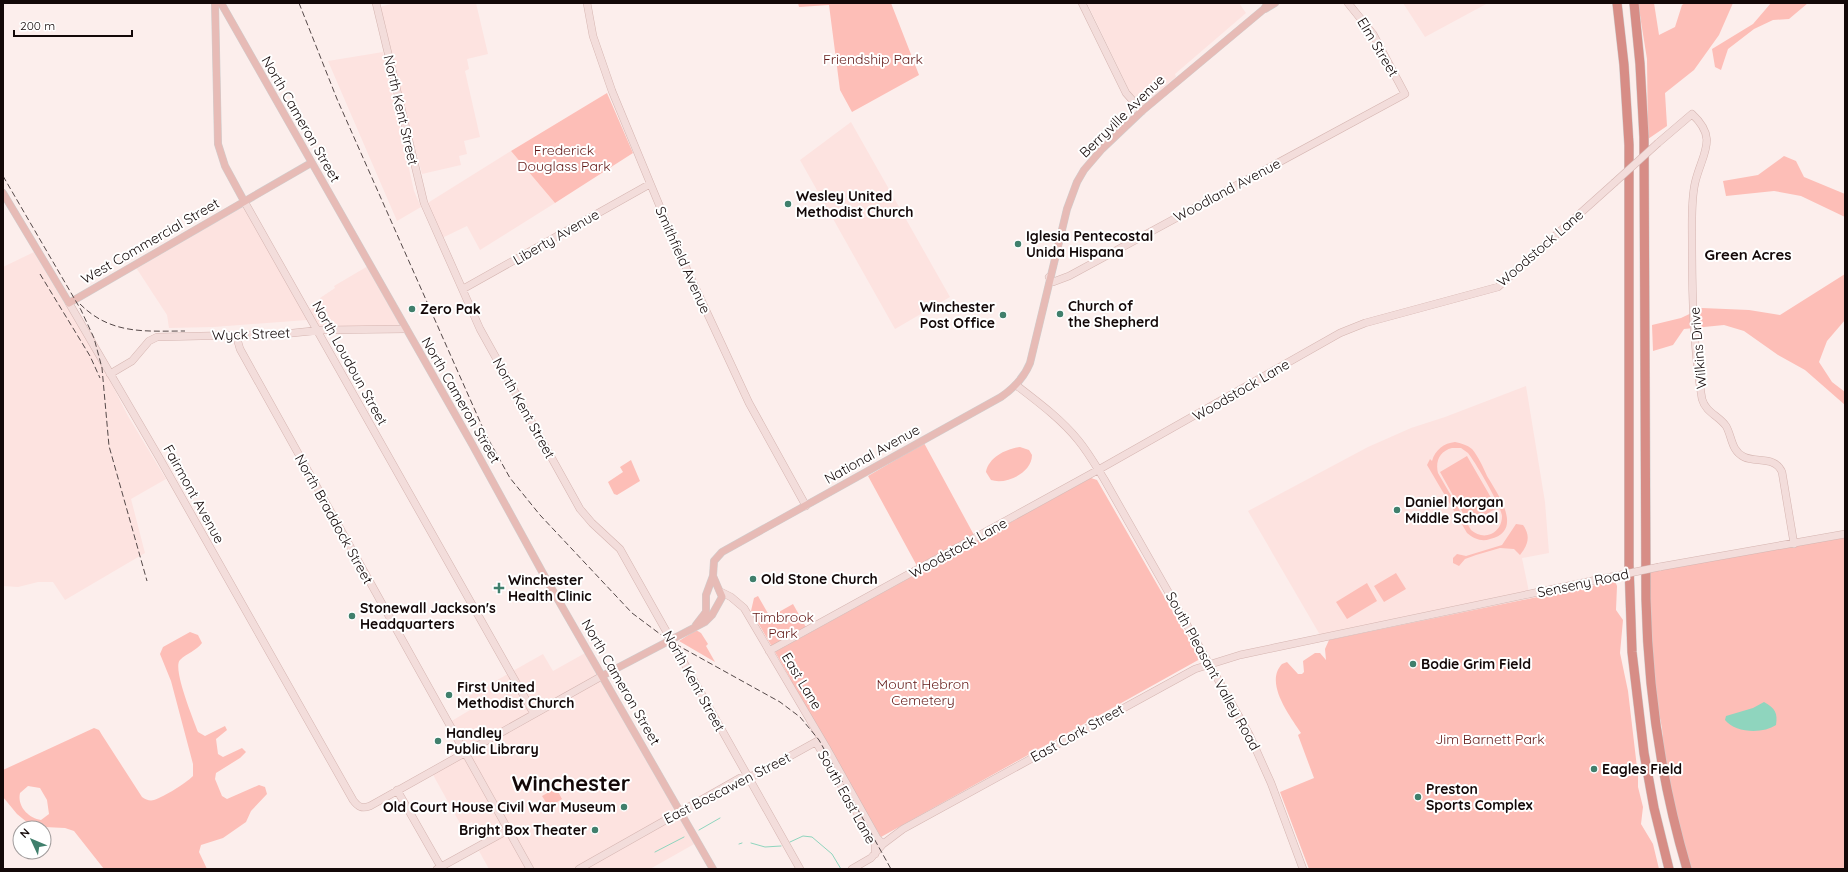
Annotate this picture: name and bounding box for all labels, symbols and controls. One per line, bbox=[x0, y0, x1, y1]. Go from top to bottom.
scale bar bbox=[14, 12, 132, 38]
street label: Elm Street bbox=[1353, 14, 1403, 80]
text: 200 m bbox=[20, 18, 55, 33]
park label: Friendship Park bbox=[823, 50, 923, 68]
street label: North Cameron Street bbox=[258, 53, 345, 185]
street label: North Kent Street bbox=[380, 53, 422, 167]
street label: Berryville Avenue bbox=[1075, 71, 1169, 161]
park label: Frederick Douglass Park bbox=[517, 141, 611, 175]
street label: Woodland Avenue bbox=[1170, 154, 1284, 226]
place label: Wesley United Methodist Church bbox=[796, 187, 913, 221]
street label: West Commercial Street bbox=[78, 194, 222, 288]
marker: Wesley United Methodist Church bbox=[783, 199, 793, 209]
street label: Smithfield Avenue bbox=[651, 204, 715, 317]
street label: Liberty Avenue bbox=[510, 205, 602, 269]
street label: Woodstock Lane bbox=[1493, 205, 1587, 291]
place label: Iglesia Pentecostal Unida Hispana bbox=[1026, 227, 1153, 261]
marker: Iglesia Pentecostal Unida Hispana bbox=[1013, 239, 1023, 249]
district label: Green Acres bbox=[1704, 245, 1792, 264]
place label: Church of the Shepherd bbox=[1068, 297, 1159, 331]
street label: North Loudoun Street bbox=[308, 298, 392, 429]
place label: Winchester Post Office bbox=[920, 298, 995, 332]
place label: Zero Pak bbox=[420, 300, 481, 318]
marker: Zero Pak bbox=[407, 304, 417, 314]
street label: Wilkins Drive bbox=[1685, 306, 1711, 390]
marker: Church of the Shepherd bbox=[1055, 309, 1065, 319]
marker: Winchester Post Office bbox=[998, 310, 1008, 320]
street label: Wyck Street bbox=[212, 324, 291, 344]
street label: North Cameron Street bbox=[418, 334, 505, 466]
street label: North Kent Street bbox=[489, 354, 559, 462]
street label: Woodstock Lane bbox=[1189, 355, 1293, 425]
street label: National Avenue bbox=[821, 420, 923, 488]
street label: Fairmont Avenue bbox=[159, 441, 229, 547]
street label: North Braddock Street bbox=[291, 451, 377, 587]
place label: Daniel Morgan Middle School bbox=[1405, 493, 1503, 527]
marker: Daniel Morgan Middle School bbox=[1392, 505, 1402, 515]
street label: Woodstock Lane bbox=[906, 514, 1010, 582]
street label: Senseny Road bbox=[1536, 565, 1630, 601]
place label: Old Stone Church bbox=[761, 570, 878, 588]
place label: Winchester Health Clinic bbox=[508, 571, 592, 605]
marker: Old Stone Church bbox=[748, 574, 758, 584]
marker: Winchester Health Clinic bbox=[493, 582, 505, 594]
street label: South Pleasant Valley Road bbox=[1162, 588, 1264, 754]
place label: Stonewall Jackson's Headquarters bbox=[360, 599, 496, 633]
park label: Timbrook Park bbox=[752, 608, 814, 642]
marker: Stonewall Jackson's Headquarters bbox=[347, 611, 357, 621]
street label: North Cameron Street bbox=[578, 616, 665, 748]
street label: North Kent Street bbox=[659, 627, 729, 735]
street label: East Lane bbox=[778, 649, 826, 713]
place label: Bodie Grim Field bbox=[1421, 655, 1531, 673]
marker: Bodie Grim Field bbox=[1408, 659, 1418, 669]
park label: Mount Hebron Cemetery bbox=[877, 675, 969, 709]
place label: First United Methodist Church bbox=[457, 678, 574, 712]
marker: First United Methodist Church bbox=[444, 690, 454, 700]
street label: East Cork Street bbox=[1027, 700, 1127, 766]
place label: Handley Public Library bbox=[446, 724, 539, 758]
park label: Jim Barnett Park bbox=[1435, 730, 1545, 748]
marker: Handley Public Library bbox=[433, 736, 443, 746]
street label: South East Lane bbox=[814, 747, 880, 847]
street label: East Boscawen Street bbox=[661, 748, 794, 828]
place label: Eagles Field bbox=[1602, 760, 1682, 778]
marker: Eagles Field bbox=[1589, 764, 1599, 774]
district label: Winchester bbox=[512, 769, 631, 797]
place label: Preston Sports Complex bbox=[1426, 780, 1533, 814]
marker: Preston Sports Complex bbox=[1413, 792, 1423, 802]
place label: Old Court House Civil War Museum bbox=[383, 798, 616, 816]
marker: Old Court House Civil War Museum bbox=[619, 802, 629, 812]
north arrow bbox=[12, 820, 52, 860]
place label: Bright Box Theater bbox=[459, 821, 587, 839]
text: N bbox=[17, 825, 33, 841]
marker: Bright Box Theater bbox=[590, 825, 600, 835]

